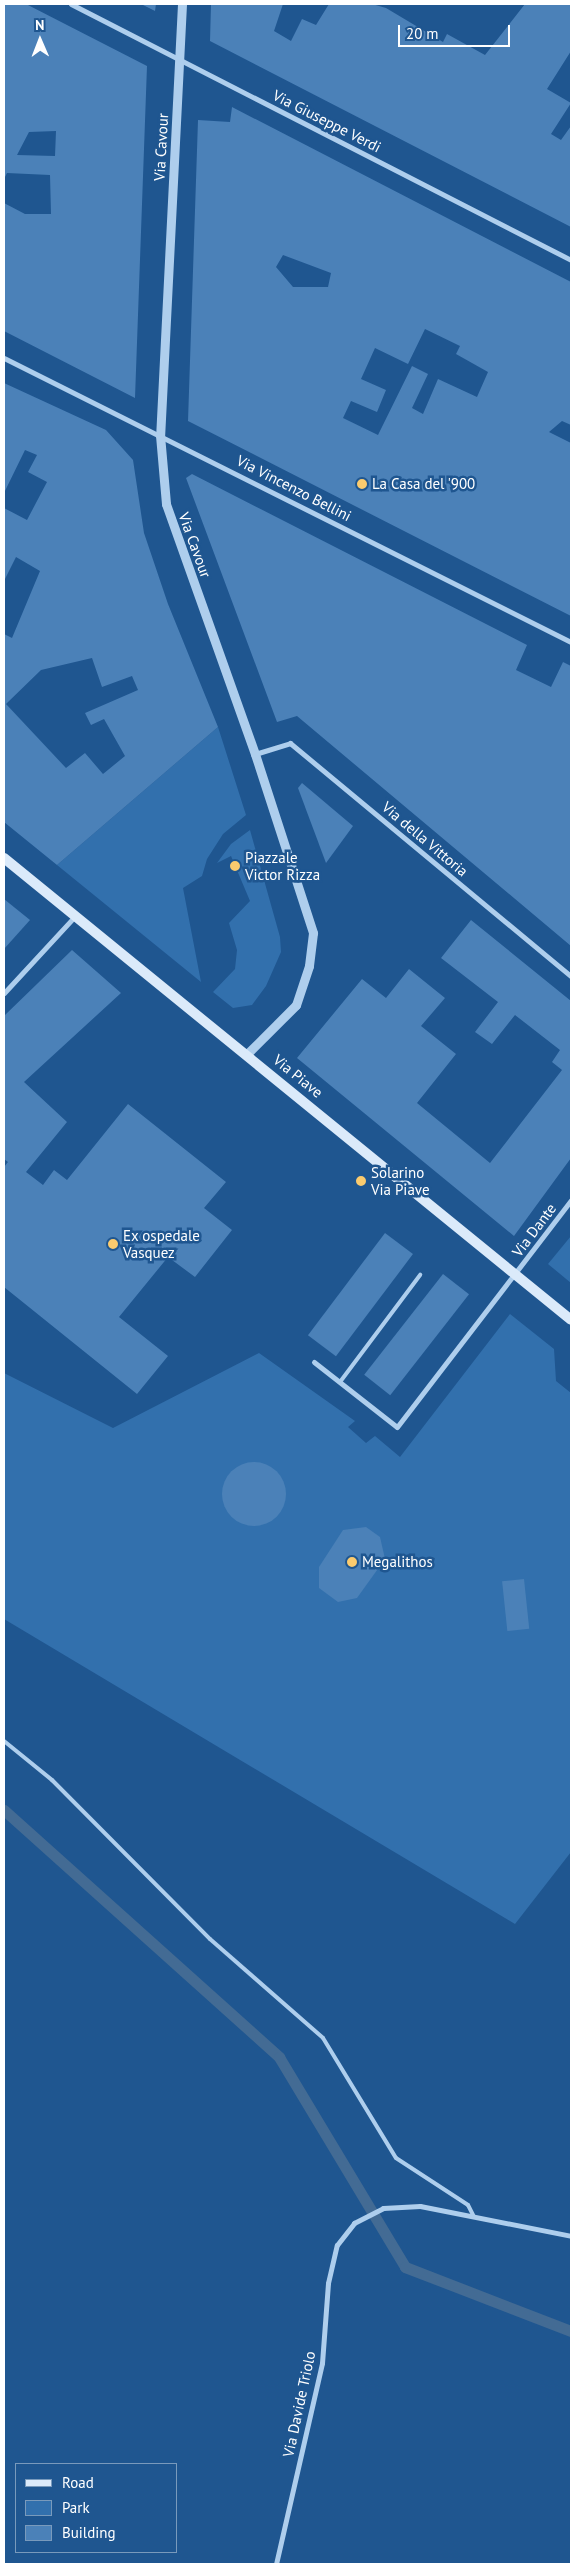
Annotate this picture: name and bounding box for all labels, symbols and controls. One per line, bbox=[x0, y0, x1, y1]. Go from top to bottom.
north arrow bbox=[15, 15, 65, 65]
scale bar bbox=[400, 15, 512, 47]
text: N bbox=[35, 16, 44, 34]
text: 20 m bbox=[406, 24, 439, 43]
street label: Via Giuseppe Verdi bbox=[270, 86, 384, 156]
street label: Via Cavour bbox=[150, 113, 172, 181]
street label: Via Vincenzo Bellini bbox=[233, 451, 355, 525]
place label: La Casa del '900 bbox=[372, 475, 476, 493]
marker: La Casa del '900 bbox=[356, 478, 368, 490]
street label: Via Cavour bbox=[175, 510, 215, 580]
street label: Via della Vittoria bbox=[378, 798, 472, 880]
place label: Piazzale Victor Rizza bbox=[245, 848, 320, 883]
marker: Piazzale Victor Rizza bbox=[229, 860, 241, 872]
street label: Via Piave bbox=[270, 1051, 326, 1101]
place label: Solarino Via Piave bbox=[371, 1163, 430, 1198]
marker: Solarino Via Piave bbox=[355, 1175, 367, 1187]
street label: Via Dante bbox=[508, 1200, 560, 1260]
place label: Ex ospedale Vasquez bbox=[123, 1226, 200, 1261]
marker: Ex ospedale Vasquez bbox=[107, 1238, 119, 1250]
place label: Megalithos bbox=[362, 1553, 433, 1571]
marker: Megalithos bbox=[346, 1556, 358, 1568]
street label: Via Davide Triolo bbox=[279, 2349, 319, 2459]
legend bbox=[15, 2463, 178, 2553]
text: Road bbox=[62, 2473, 94, 2492]
text: Park bbox=[62, 2498, 90, 2517]
text: Building bbox=[62, 2523, 116, 2542]

